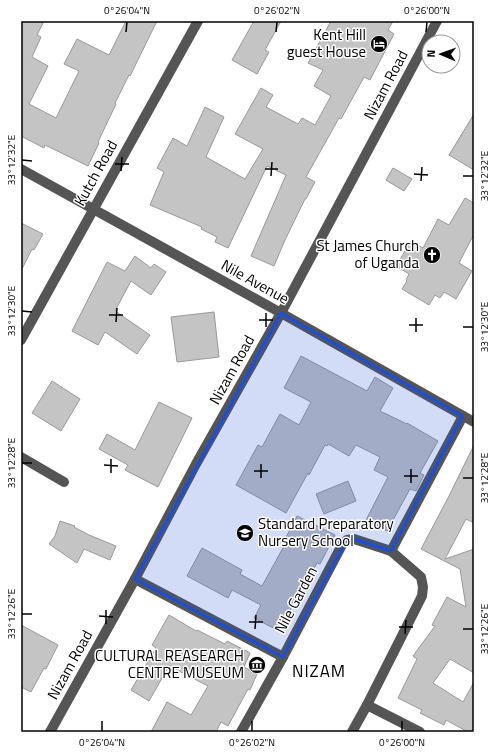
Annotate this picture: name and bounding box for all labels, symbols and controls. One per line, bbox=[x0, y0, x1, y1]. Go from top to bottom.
text: 0°26'04"N bbox=[104, 3, 150, 18]
text: 0°26'02"N bbox=[254, 3, 300, 18]
text: 0°26'00"N bbox=[404, 3, 450, 18]
place label: Kent Hill guest House bbox=[287, 23, 366, 63]
hotel icon: Kent Hill guest House bbox=[369, 34, 389, 54]
north arrow bbox=[421, 34, 461, 74]
street label: Nizam Road bbox=[358, 46, 414, 124]
text: N bbox=[423, 50, 439, 58]
text: 33°12'32"E bbox=[4, 134, 19, 185]
street label: Kutch Road bbox=[68, 136, 123, 210]
text: 33°12'32"E bbox=[477, 150, 492, 201]
place label: St James Church of Uganda bbox=[316, 234, 419, 274]
church icon: St James Church of Uganda bbox=[422, 245, 442, 265]
street label: Nile Avenue bbox=[217, 253, 293, 310]
text: 33°12'30"E bbox=[4, 285, 19, 336]
text: 33°12'30"E bbox=[477, 301, 492, 352]
street label: Nizam Road bbox=[203, 331, 260, 409]
text: 33°12'28"E bbox=[4, 437, 19, 488]
text: 33°12'28"E bbox=[477, 452, 492, 503]
place label: Standard Preparatory Nursery School bbox=[258, 512, 394, 552]
school or university icon: Standard Preparatory Nursery School bbox=[235, 523, 255, 543]
street label: Nile Garden bbox=[268, 562, 323, 637]
text: 33°12'26"E bbox=[4, 588, 19, 639]
text: 33°12'26"E bbox=[477, 603, 492, 654]
street label: Nizam Road bbox=[41, 626, 98, 704]
place label: CULTURAL REASEARCH CENTRE MUSEUM bbox=[95, 644, 244, 684]
museum icon: CULTURAL REASEARCH CENTRE MUSEUM bbox=[247, 655, 267, 675]
district label: NIZAM bbox=[292, 658, 346, 684]
text: 0°26'04"N bbox=[79, 735, 125, 750]
text: 0°26'02"N bbox=[229, 735, 275, 750]
text: 0°26'00"N bbox=[379, 735, 425, 750]

